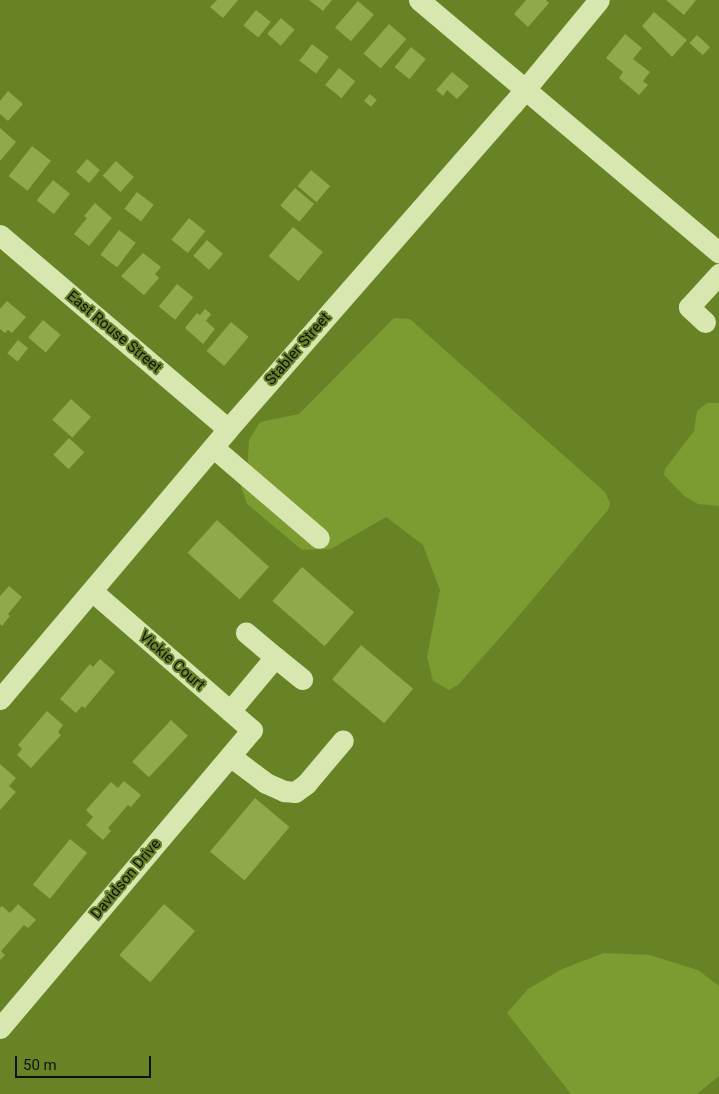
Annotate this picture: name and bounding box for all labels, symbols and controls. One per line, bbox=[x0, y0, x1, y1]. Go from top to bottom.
street label: East Rouse Street bbox=[63, 287, 165, 377]
street label: Stabler Street bbox=[262, 309, 334, 389]
street label: Vickie Court bbox=[136, 628, 208, 694]
street label: Davidson Drive bbox=[87, 835, 165, 923]
scale bar bbox=[18, 1046, 154, 1078]
text: 50 m bbox=[23, 1056, 57, 1074]

